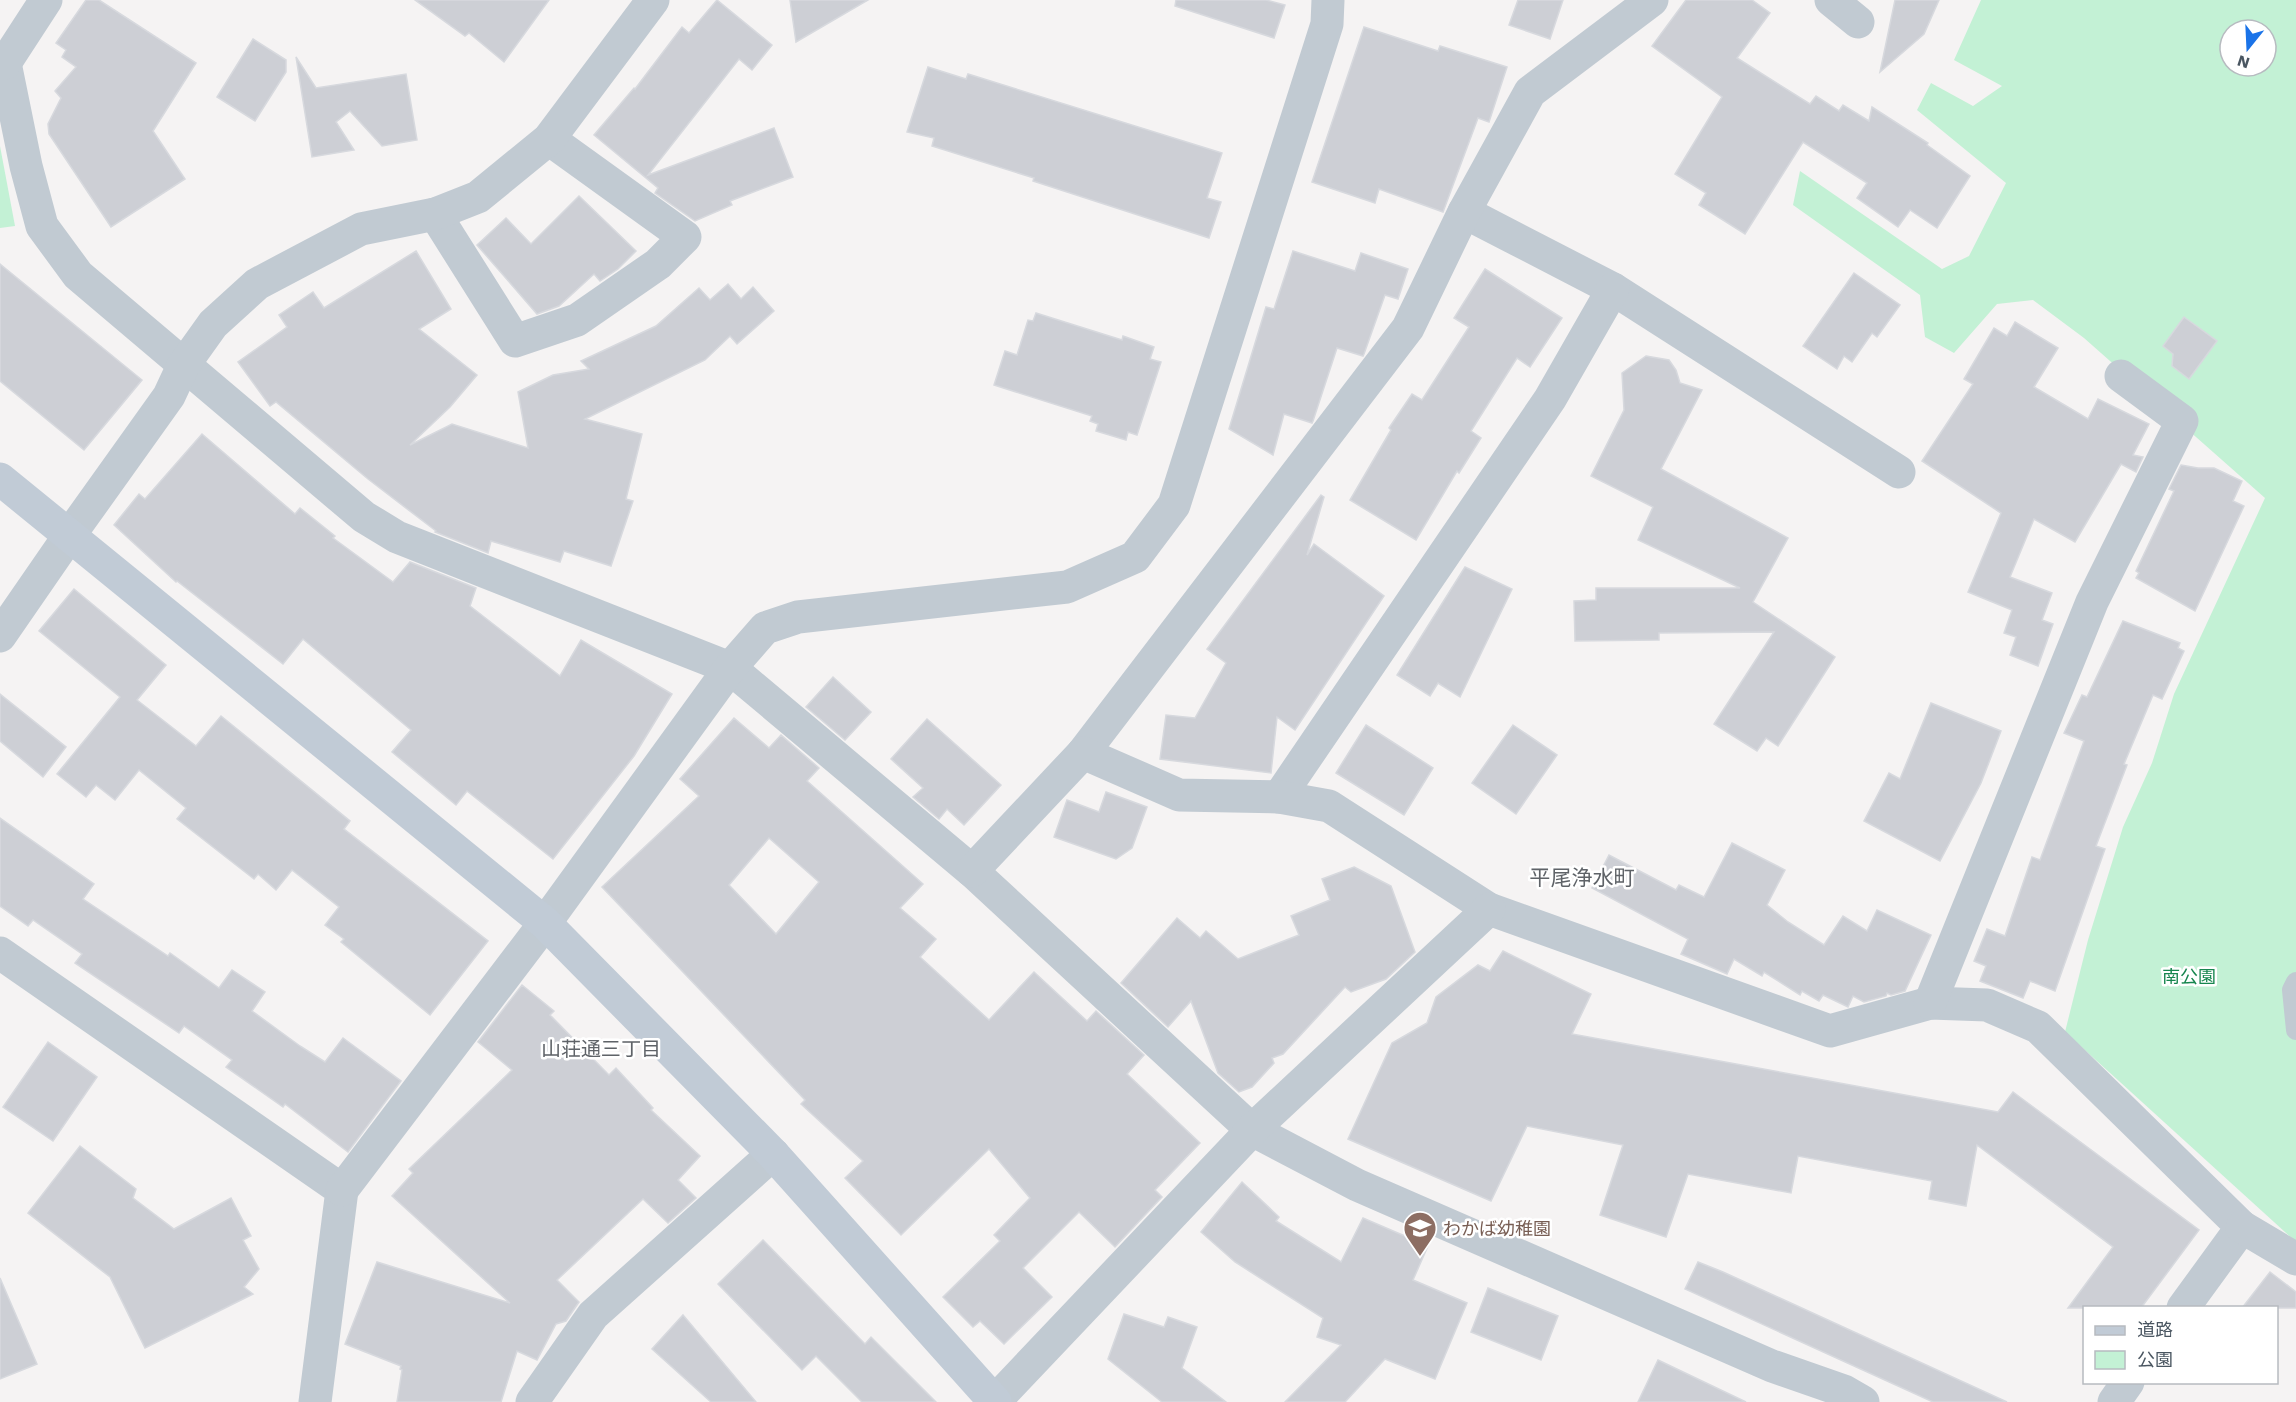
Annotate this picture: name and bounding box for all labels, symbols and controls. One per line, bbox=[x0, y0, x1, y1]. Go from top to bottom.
north arrow bbox=[2218, 18, 2278, 78]
text: N bbox=[2235, 51, 2252, 73]
district label: 平尾浄水町 bbox=[1530, 865, 1635, 890]
park label: 南公園 bbox=[2162, 966, 2216, 987]
district label: 山荘通三丁目 bbox=[541, 1037, 661, 1061]
school or university icon: わかば幼稚園 bbox=[1402, 1210, 1438, 1257]
place label: わかば幼稚園 bbox=[1443, 1218, 1551, 1239]
legend bbox=[2083, 1306, 2278, 1384]
text: 道路 bbox=[2137, 1319, 2173, 1340]
text: 公園 bbox=[2137, 1349, 2173, 1370]

